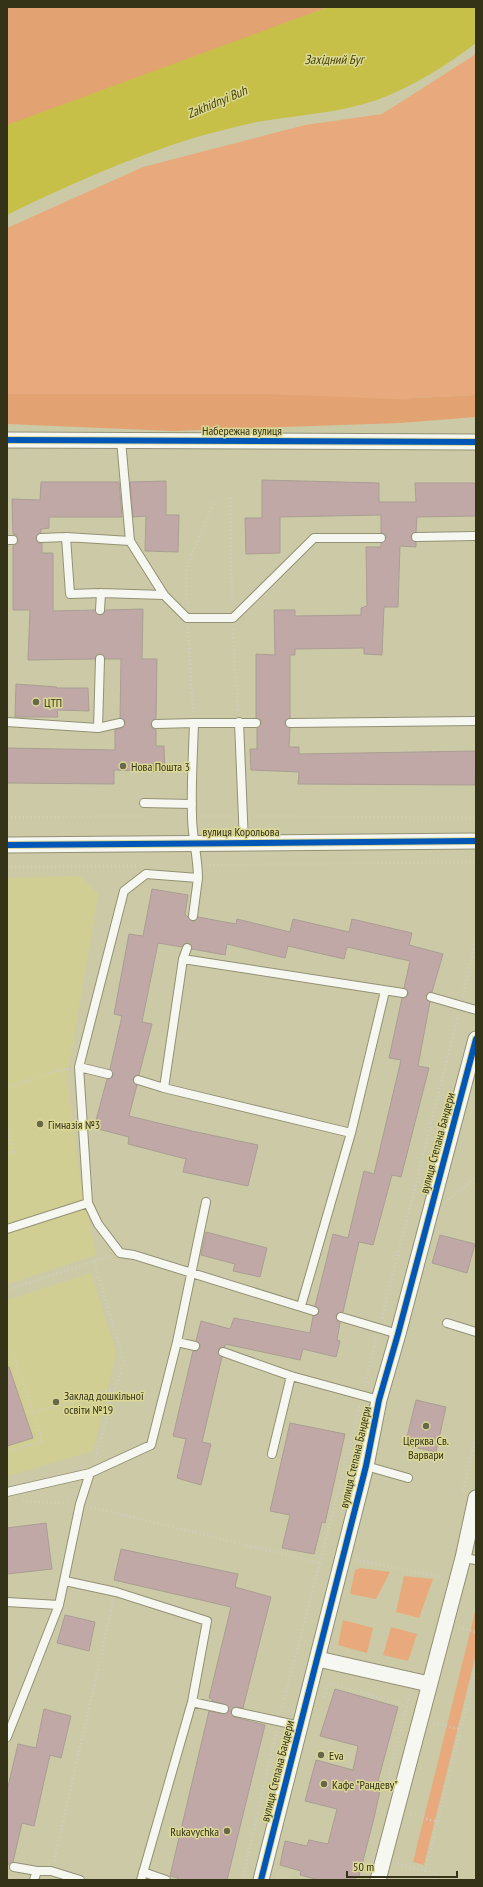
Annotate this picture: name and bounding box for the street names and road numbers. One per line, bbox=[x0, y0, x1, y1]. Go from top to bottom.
street label: Набережна вулиця bbox=[202, 423, 282, 438]
street label: вулиця Корольова bbox=[203, 824, 280, 839]
street label: вулиця Степана Бандери bbox=[416, 1091, 458, 1195]
street label: вулиця Степана Бандери bbox=[336, 1405, 374, 1509]
street label: вулиця Степана Бандери bbox=[257, 1719, 297, 1823]

